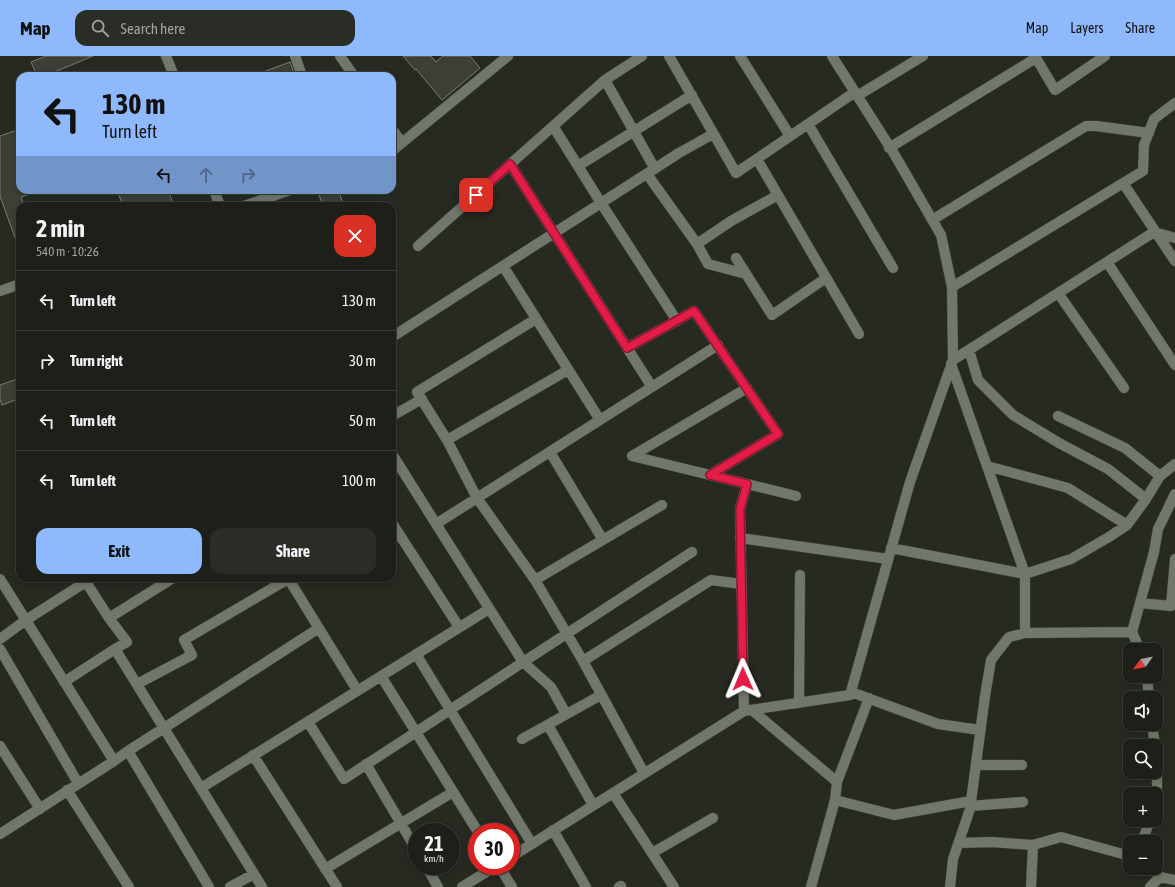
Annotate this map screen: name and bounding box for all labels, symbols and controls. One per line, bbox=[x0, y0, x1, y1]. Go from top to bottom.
search box bbox=[75, 10, 355, 46]
text: Map bbox=[20, 17, 51, 39]
icon: search bbox=[89, 17, 111, 39]
text: Search here bbox=[121, 20, 185, 37]
text: Map bbox=[1026, 20, 1048, 36]
text: Layers bbox=[1070, 20, 1103, 36]
text: Share bbox=[1125, 20, 1155, 36]
icon: left bbox=[36, 88, 88, 140]
text: 130 m bbox=[102, 88, 165, 120]
text: Turn left bbox=[102, 121, 157, 142]
icon: left bbox=[153, 164, 175, 186]
icon: ahead bbox=[195, 164, 217, 186]
icon: right bbox=[237, 164, 259, 186]
pin bbox=[459, 178, 493, 212]
icon: arrive bbox=[465, 184, 487, 206]
text: 2 min bbox=[36, 215, 85, 242]
button: close bbox=[334, 215, 376, 257]
text: 540 m · 10:26 bbox=[36, 244, 99, 259]
icon: left bbox=[36, 290, 58, 312]
text: Turn left bbox=[70, 292, 116, 309]
text: 130 m bbox=[342, 292, 376, 309]
icon: right bbox=[36, 350, 58, 372]
text: Turn right bbox=[70, 352, 123, 369]
text: 30 m bbox=[349, 352, 376, 369]
icon: left bbox=[36, 410, 58, 432]
text: Turn left bbox=[70, 412, 116, 429]
text: 50 m bbox=[349, 412, 376, 429]
icon: left bbox=[36, 470, 58, 492]
text: Turn left bbox=[70, 472, 116, 489]
text: 100 m bbox=[342, 472, 376, 489]
button: Exit bbox=[36, 528, 202, 574]
button: Share bbox=[210, 528, 376, 574]
north arrow bbox=[1123, 643, 1163, 683]
map controls bbox=[1123, 643, 1163, 875]
position arrow bbox=[722, 658, 764, 700]
button: sound bbox=[1123, 691, 1163, 731]
button: search bbox=[1123, 739, 1163, 779]
button: + bbox=[1123, 787, 1163, 827]
speed limit sign: 30 bbox=[468, 823, 520, 875]
text: 21 bbox=[425, 832, 443, 855]
button: − bbox=[1123, 835, 1163, 875]
text: km/h bbox=[424, 853, 444, 864]

